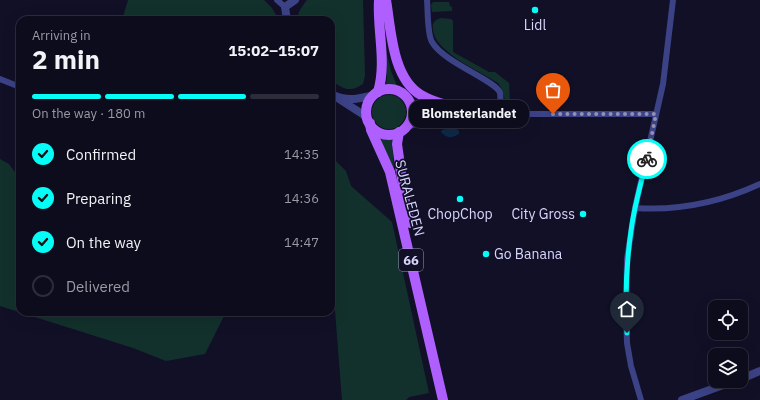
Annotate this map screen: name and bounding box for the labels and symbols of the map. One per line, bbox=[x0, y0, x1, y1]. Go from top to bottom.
marker: Lidl bbox=[530, 5, 540, 15]
place label: Lidl bbox=[524, 16, 546, 34]
pin bbox=[536, 73, 570, 114]
callout: Blomsterlandet bbox=[409, 100, 529, 128]
courier bbox=[627, 139, 667, 179]
street label: SURALEDEN bbox=[391, 158, 429, 238]
marker: ChopChop bbox=[455, 194, 465, 204]
place label: ChopChop bbox=[427, 205, 493, 223]
place label: City Gross bbox=[511, 205, 575, 223]
marker: City Gross bbox=[578, 209, 588, 219]
place label: Go Banana bbox=[494, 245, 563, 263]
road number: 66 bbox=[399, 249, 423, 271]
marker: Go Banana bbox=[481, 249, 491, 259]
pin bbox=[610, 292, 644, 333]

